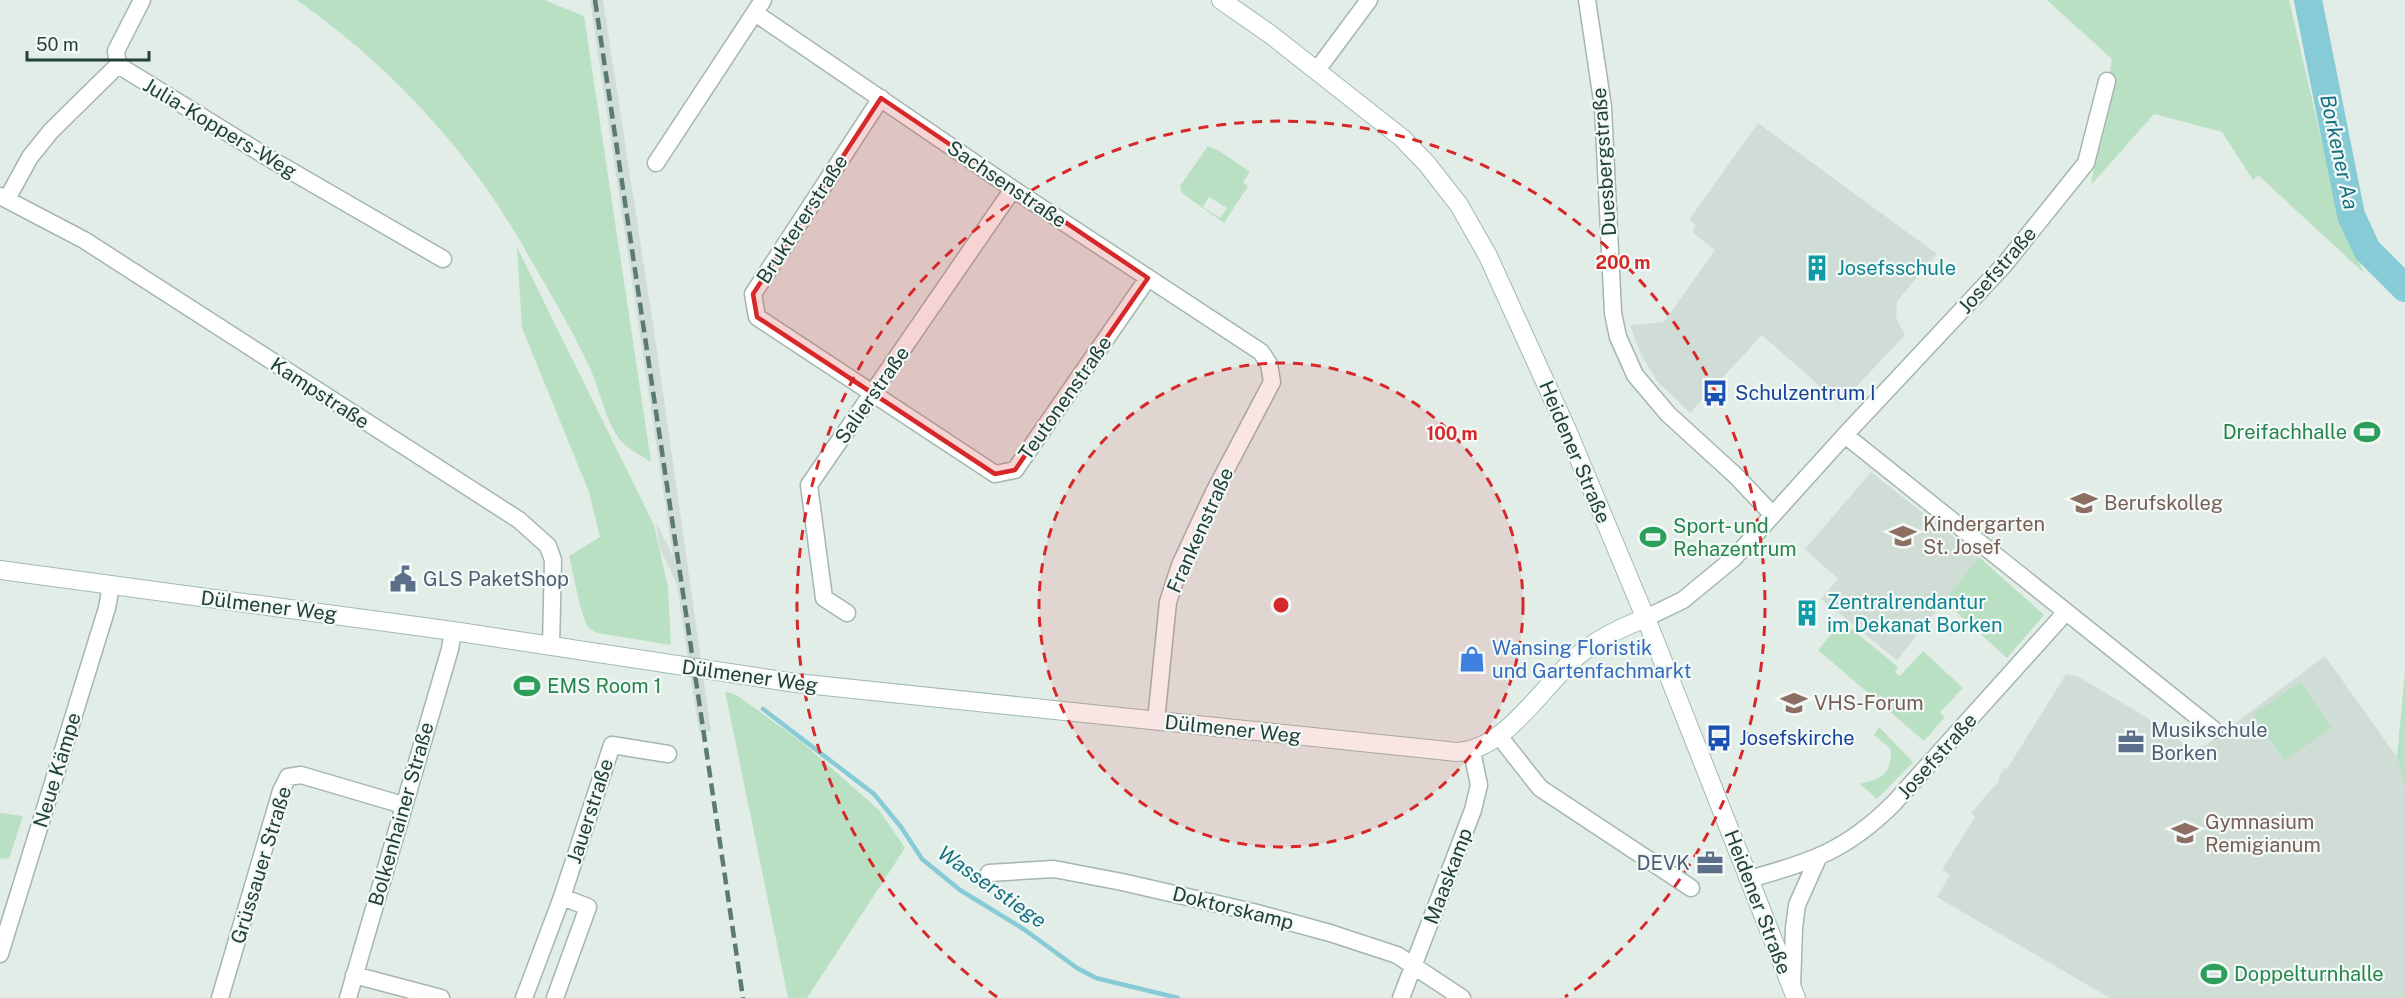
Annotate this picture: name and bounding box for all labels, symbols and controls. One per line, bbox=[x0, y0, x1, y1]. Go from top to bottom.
scale bar bbox=[27, 24, 148, 62]
text: 50 m bbox=[36, 34, 79, 55]
street label: Julia-Koppers-Weg bbox=[139, 73, 301, 183]
street label: Duesbergstraße bbox=[1587, 87, 1621, 237]
water label: Borkener Aa bbox=[2315, 92, 2364, 212]
street label: Sachsenstraße bbox=[943, 135, 1071, 233]
street label: Bruktererstraße bbox=[751, 150, 853, 288]
street label: Josefstraße bbox=[1953, 222, 2041, 318]
text: 200 m bbox=[1596, 252, 1650, 273]
building icon: Josefsschule bbox=[1802, 253, 1832, 283]
place label: Josefsschule bbox=[1837, 256, 1956, 280]
street label: Teutonenstraße bbox=[1013, 331, 1117, 465]
street label: Salierstraße bbox=[830, 342, 914, 448]
street label: Kampstraße bbox=[266, 352, 374, 434]
street label: Heidener Straße bbox=[1534, 377, 1616, 527]
bus stop icon: Schulzentrum I bbox=[1700, 378, 1730, 408]
place label: Schulzentrum I bbox=[1735, 381, 1876, 405]
sports icon: Dreifachhalle bbox=[2352, 417, 2382, 447]
place label: Dreifachhalle bbox=[2223, 420, 2347, 444]
text: 100 m bbox=[1426, 423, 1478, 444]
street label: Frankenstraße bbox=[1162, 464, 1238, 596]
school or university icon: Berufskolleg bbox=[2069, 488, 2099, 518]
place label: Berufskolleg bbox=[2104, 491, 2223, 515]
place label: Kindergarten St. Josef bbox=[1923, 512, 2045, 559]
place label: Sport- und Rehazentrum bbox=[1673, 514, 1797, 561]
school or university icon: Kindergarten St. Josef bbox=[1888, 521, 1918, 551]
sports icon: Sport- und Rehazentrum bbox=[1638, 522, 1668, 552]
public building icon: GLS PaketShop bbox=[388, 564, 418, 594]
place label: GLS PaketShop bbox=[423, 567, 569, 591]
street label: Dülmener Weg bbox=[199, 586, 339, 626]
place label: Zentralrendantur im Dekanat Borken bbox=[1827, 590, 2002, 637]
centre of rings bbox=[1271, 595, 1291, 615]
building icon: Zentralrendantur im Dekanat Borken bbox=[1792, 598, 1822, 628]
place label: Wansing Floristik und Gartenfachmarkt bbox=[1492, 636, 1692, 683]
shop icon: Wansing Floristik und Gartenfachmarkt bbox=[1457, 644, 1487, 674]
street label: Dülmener Weg bbox=[680, 655, 820, 697]
sports icon: EMS Room 1 bbox=[512, 671, 542, 701]
place label: EMS Room 1 bbox=[547, 674, 662, 698]
school or university icon: VHS-Forum bbox=[1779, 688, 1809, 718]
place label: VHS-Forum bbox=[1814, 691, 1924, 715]
street label: Josefstraße bbox=[1892, 708, 1982, 804]
street label: Neue Kämpe bbox=[28, 710, 86, 830]
street label: Dülmener Weg bbox=[1164, 710, 1302, 748]
place label: Musikschule Borken bbox=[2151, 718, 2268, 765]
street label: Bolkenhainer Straße bbox=[363, 719, 439, 909]
bus stop icon: Josefskirche bbox=[1704, 723, 1734, 753]
place label: Josefskirche bbox=[1739, 726, 1855, 750]
office icon: Musikschule Borken bbox=[2116, 727, 2146, 757]
street label: Jauerstraße bbox=[562, 756, 618, 866]
street label: Grüssauer Straße bbox=[226, 783, 296, 947]
place label: Gymnasium Remigianum bbox=[2205, 810, 2321, 857]
school or university icon: Gymnasium Remigianum bbox=[2170, 818, 2200, 848]
street label: Maaskamp bbox=[1419, 825, 1477, 927]
street label: Heidener Straße bbox=[1719, 826, 1797, 978]
water label: Wasserstiege bbox=[933, 840, 1051, 933]
office icon: DEVK bbox=[1695, 848, 1725, 878]
place label: DEVK bbox=[1637, 851, 1690, 875]
street label: Doktorskamp bbox=[1170, 881, 1296, 935]
sports icon: Doppelturnhalle bbox=[2199, 959, 2229, 989]
place label: Doppelturnhalle bbox=[2234, 962, 2384, 986]

